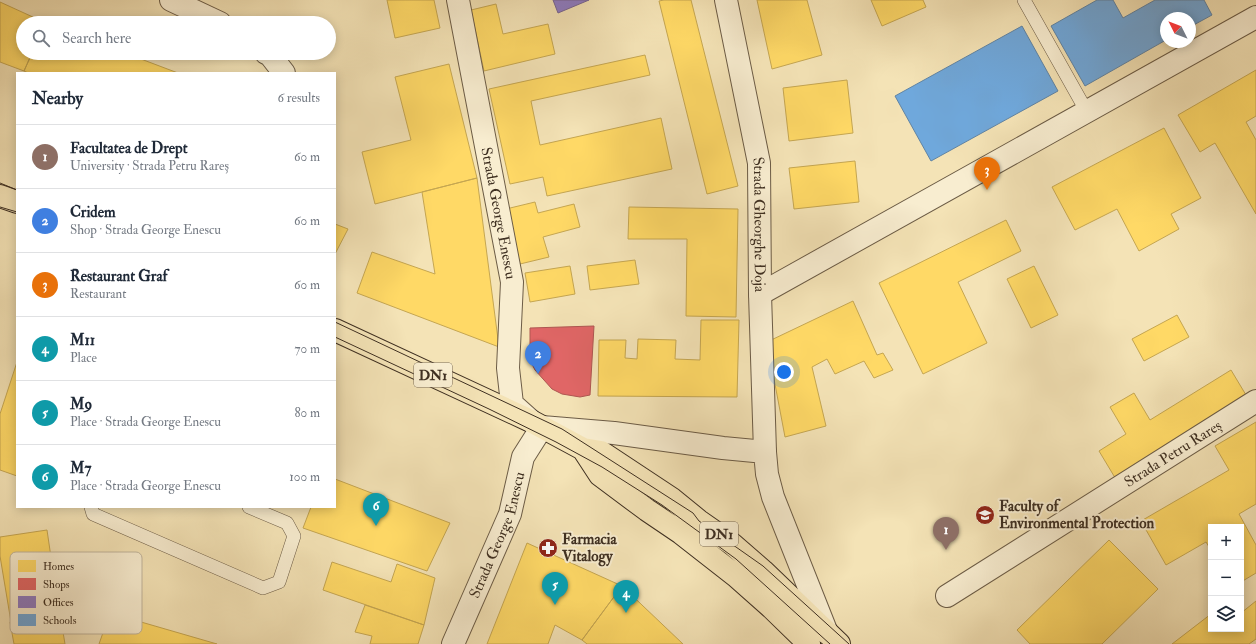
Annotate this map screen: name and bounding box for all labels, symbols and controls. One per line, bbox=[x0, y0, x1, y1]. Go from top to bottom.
north arrow bbox=[1160, 12, 1196, 48]
search box bbox=[16, 16, 336, 60]
icon: search bbox=[30, 27, 52, 49]
text: Search here bbox=[62, 29, 131, 48]
text: Nearby bbox=[32, 88, 83, 109]
text: 6 results bbox=[277, 90, 320, 106]
text: Facultatea de Drept bbox=[70, 139, 188, 158]
street label: Strada George Enescu bbox=[476, 146, 520, 281]
text: 1 bbox=[43, 149, 47, 165]
text: 60 m bbox=[294, 149, 320, 165]
street label: Strada Gheorghe Doja bbox=[748, 155, 769, 293]
pin: 3 bbox=[974, 157, 1000, 190]
text: University · Strada Petru Rareș bbox=[70, 158, 229, 174]
text: Cridem bbox=[70, 203, 116, 222]
text: 2 bbox=[42, 213, 48, 229]
text: 60 m bbox=[294, 213, 320, 229]
text: Shop · Strada George Enescu bbox=[70, 222, 221, 238]
text: Restaurant Graf bbox=[70, 267, 167, 286]
text: 3 bbox=[43, 277, 48, 293]
text: 60 m bbox=[294, 277, 320, 293]
text: Restaurant bbox=[70, 286, 126, 302]
text: M11 bbox=[70, 331, 95, 350]
text: 4 bbox=[41, 341, 49, 357]
text: 70 m bbox=[295, 341, 320, 357]
pin: 2 bbox=[525, 341, 551, 374]
text: Place bbox=[70, 350, 97, 366]
your location bbox=[774, 362, 794, 382]
road number: DN1 bbox=[414, 363, 452, 387]
text: M9 bbox=[70, 395, 92, 414]
text: 5 bbox=[42, 405, 48, 421]
text: 80 m bbox=[294, 405, 320, 421]
text: Place · Strada George Enescu bbox=[70, 414, 221, 430]
street label: Strada Petru Rareș bbox=[1121, 416, 1225, 492]
text: M7 bbox=[70, 459, 91, 478]
text: 6 bbox=[42, 469, 48, 485]
text: 100 m bbox=[289, 469, 320, 485]
street label: Strada George Enescu bbox=[465, 470, 529, 601]
text: Place · Strada George Enescu bbox=[70, 478, 221, 494]
pin: 6 bbox=[363, 493, 389, 526]
place label: Faculty of Environmental Protection bbox=[999, 497, 1154, 533]
school or university icon: Faculty of Environmental Protection bbox=[974, 504, 996, 526]
pin: 1 bbox=[933, 517, 959, 550]
road number: DN1 bbox=[700, 522, 738, 546]
map controls bbox=[1208, 524, 1244, 632]
button: + bbox=[1208, 524, 1244, 560]
place label: Farmacia Vitalogy bbox=[561, 530, 618, 567]
pharmacy icon: Farmacia Vitalogy bbox=[537, 537, 559, 559]
legend bbox=[10, 552, 142, 634]
text: Homes bbox=[43, 560, 74, 573]
button: − bbox=[1208, 560, 1244, 596]
pin: 5 bbox=[542, 572, 568, 605]
text: Shops bbox=[43, 578, 70, 592]
pin: 4 bbox=[613, 580, 639, 613]
text: Offices bbox=[43, 596, 74, 609]
button: layers bbox=[1208, 596, 1244, 632]
text: Schools bbox=[43, 614, 77, 627]

